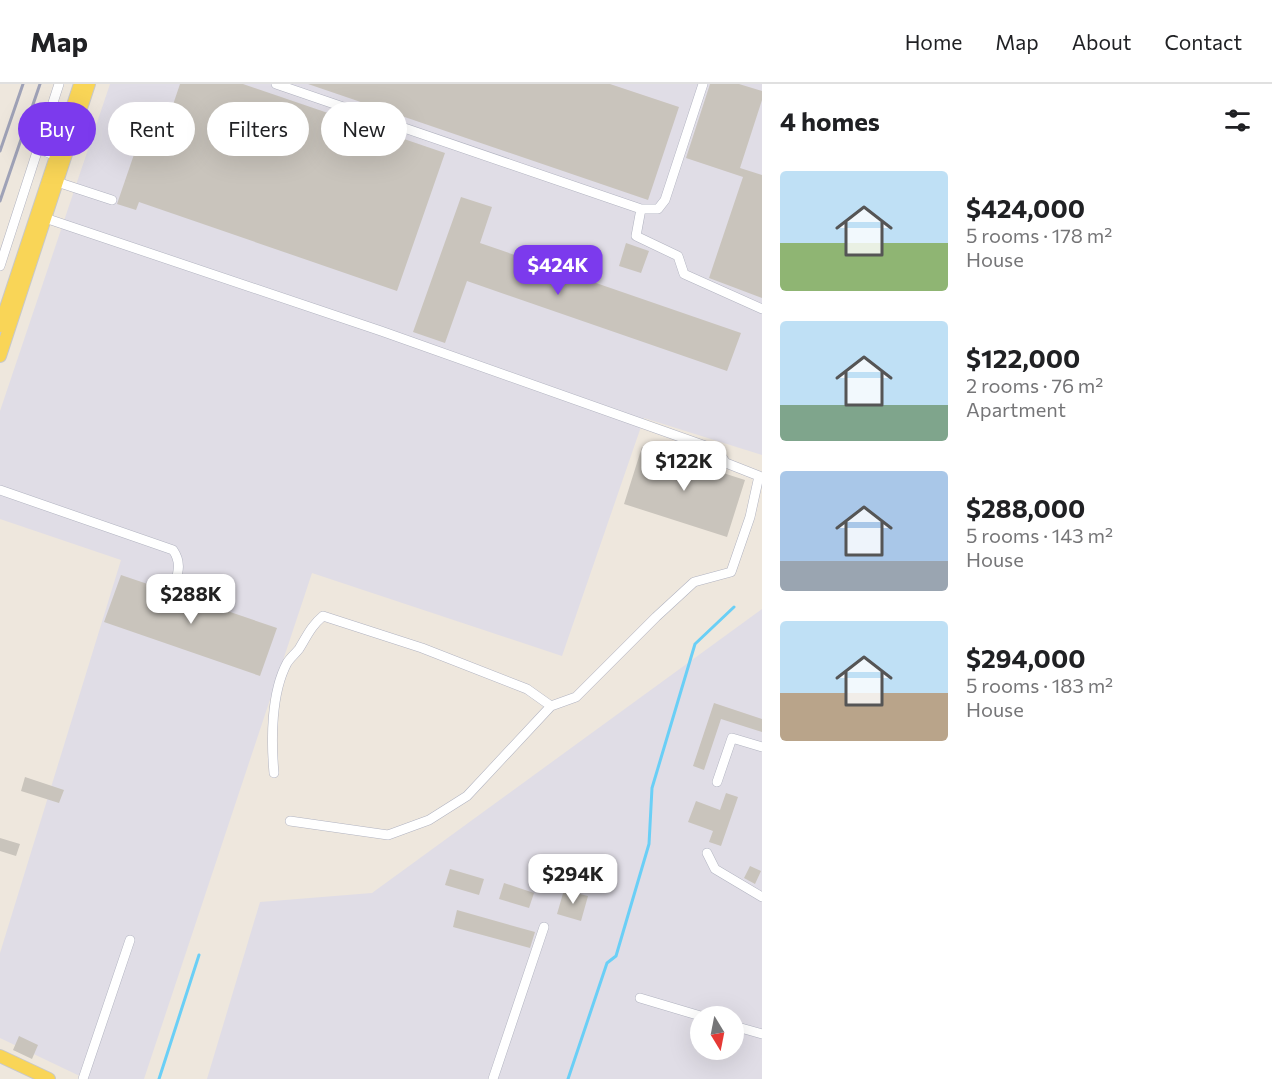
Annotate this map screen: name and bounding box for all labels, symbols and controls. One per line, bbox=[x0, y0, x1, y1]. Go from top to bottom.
text: Map bbox=[30, 24, 88, 58]
text: Home bbox=[905, 29, 962, 54]
text: Map bbox=[995, 29, 1039, 54]
text: About bbox=[1072, 29, 1131, 54]
text: Contact bbox=[1164, 29, 1242, 54]
chip: Buy bbox=[18, 102, 96, 156]
chip: Rent bbox=[108, 102, 195, 156]
chip: Filters bbox=[207, 102, 309, 156]
chip: New bbox=[321, 102, 407, 156]
icon: filters bbox=[1221, 104, 1254, 137]
text: 4 homes bbox=[780, 105, 880, 136]
text: $424,000 bbox=[966, 192, 1085, 223]
icon: home bbox=[828, 195, 900, 267]
text: 5 rooms · 178 m² bbox=[966, 223, 1112, 247]
pin: $424K bbox=[516, 245, 600, 296]
text: House bbox=[966, 247, 1024, 271]
text: $424K bbox=[528, 252, 588, 276]
text: $122,000 bbox=[966, 342, 1080, 373]
icon: home bbox=[828, 345, 900, 417]
text: 2 rooms · 76 m² bbox=[966, 373, 1103, 397]
text: Apartment bbox=[966, 397, 1066, 421]
pin: $122K bbox=[642, 441, 726, 492]
text: $122K bbox=[655, 448, 713, 472]
text: $288,000 bbox=[966, 492, 1085, 523]
icon: home bbox=[828, 495, 900, 567]
text: 5 rooms · 143 m² bbox=[966, 523, 1113, 547]
text: House bbox=[966, 547, 1024, 571]
pin: $288K bbox=[149, 574, 233, 625]
text: $288K bbox=[160, 581, 222, 605]
text: $294,000 bbox=[966, 642, 1085, 673]
icon: home bbox=[828, 645, 900, 717]
text: 5 rooms · 183 m² bbox=[966, 673, 1113, 697]
text: House bbox=[966, 697, 1024, 721]
pin: $294K bbox=[531, 854, 615, 905]
text: $294K bbox=[542, 861, 604, 885]
north arrow bbox=[690, 1006, 744, 1060]
map controls bbox=[690, 1006, 744, 1060]

